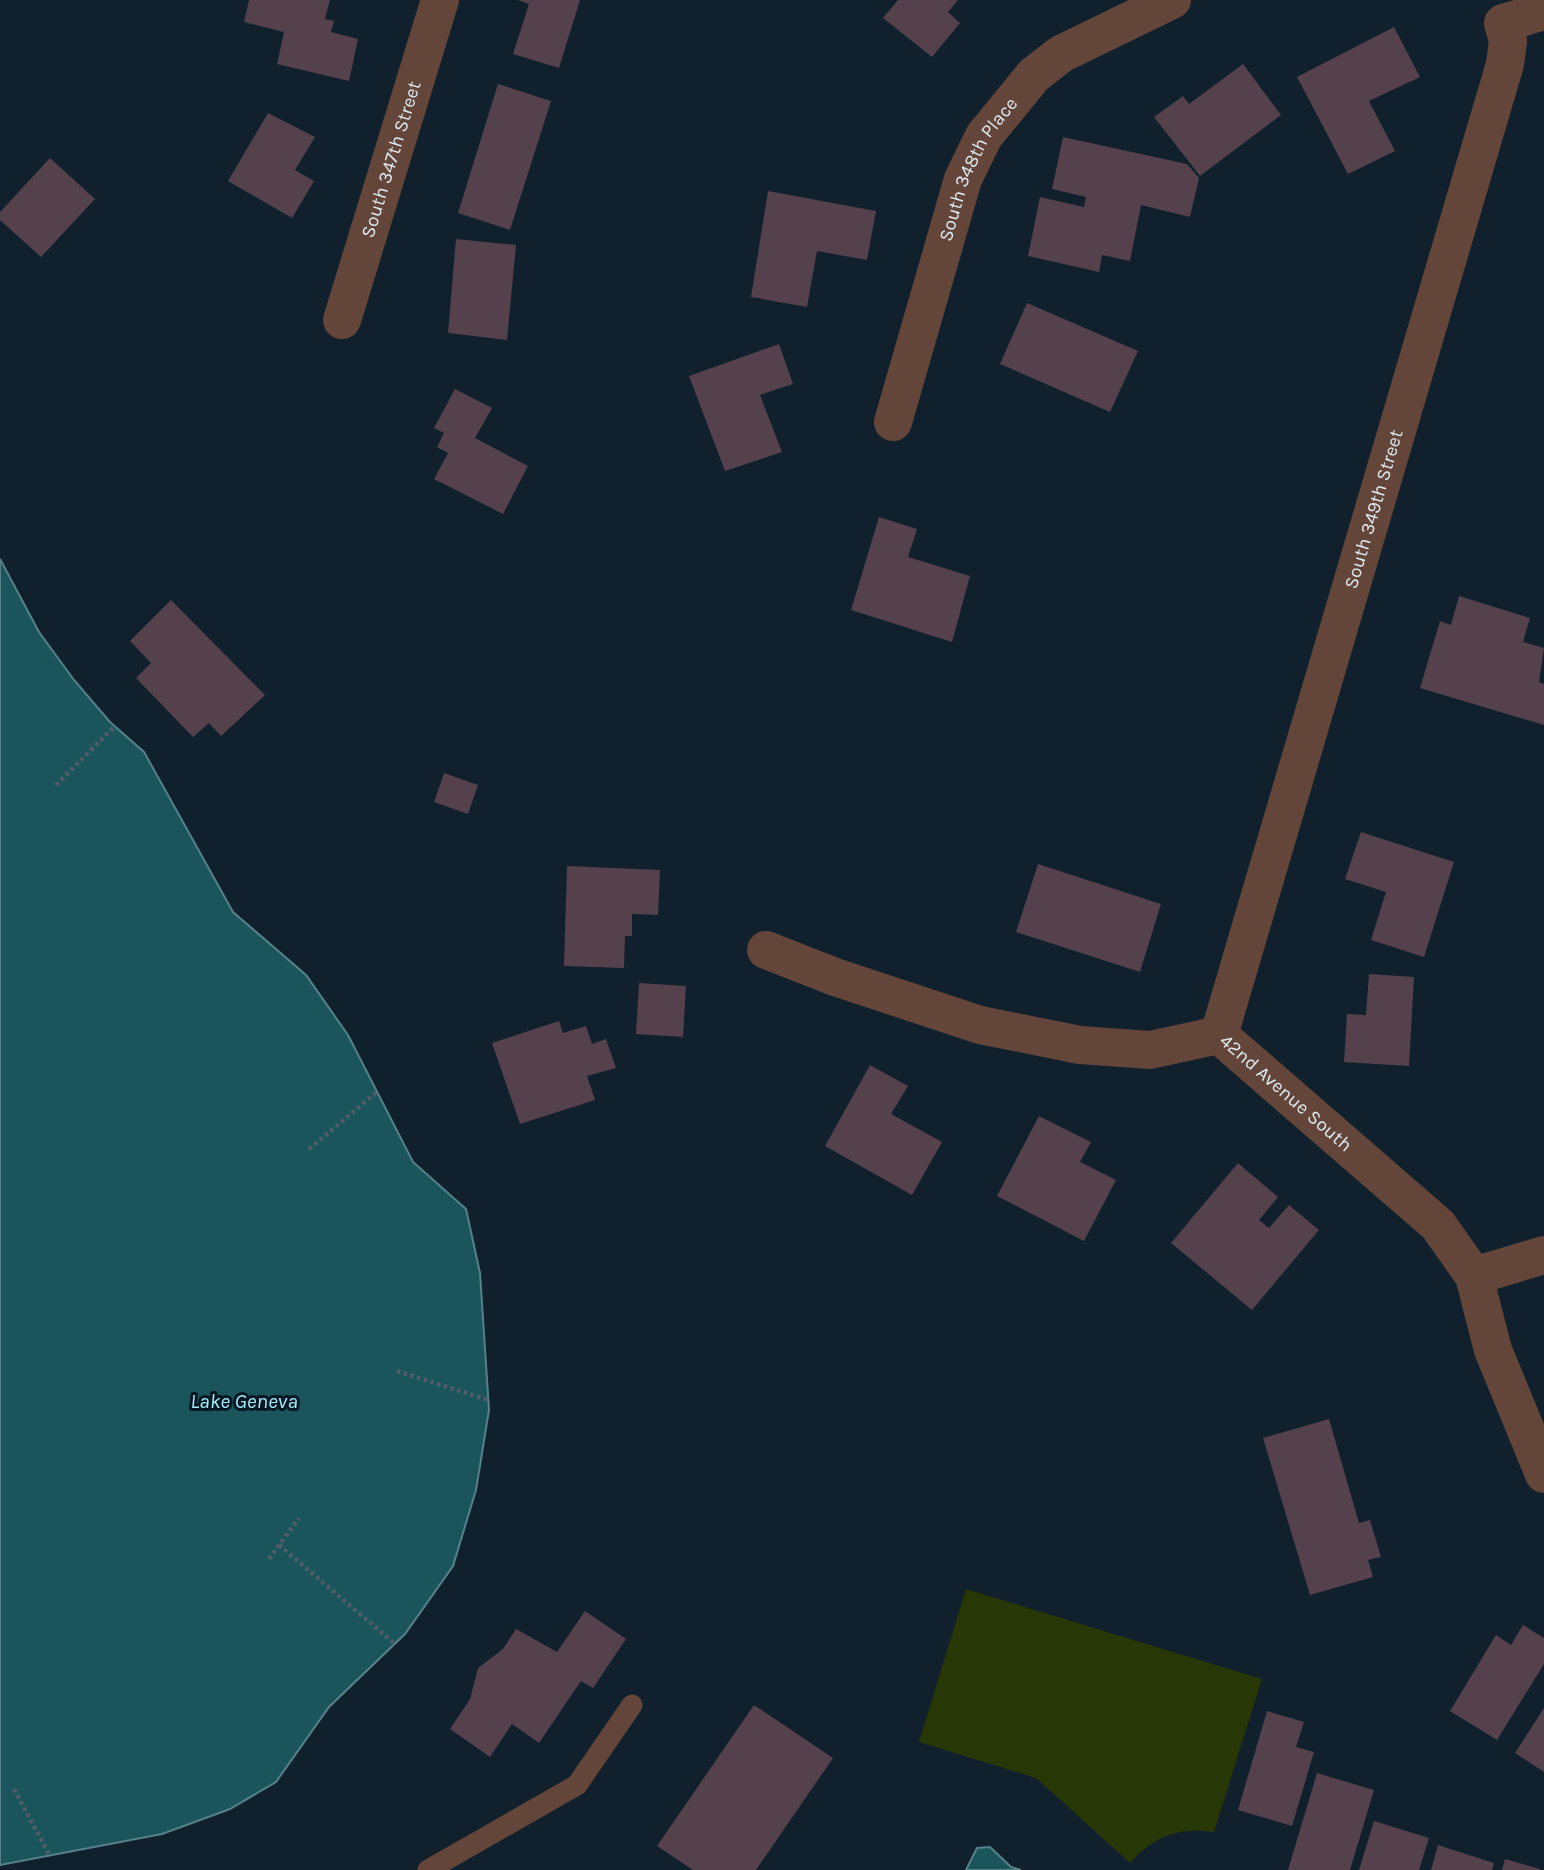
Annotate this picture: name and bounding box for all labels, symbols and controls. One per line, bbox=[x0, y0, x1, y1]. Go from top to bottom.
street label: South 347th Street bbox=[357, 78, 426, 240]
street label: South 348th Place bbox=[935, 93, 1022, 244]
street label: South 349th Street bbox=[1340, 427, 1408, 591]
street label: 42nd Avenue South bbox=[1215, 1030, 1356, 1156]
water label: Lake Geneva bbox=[190, 1389, 298, 1413]

